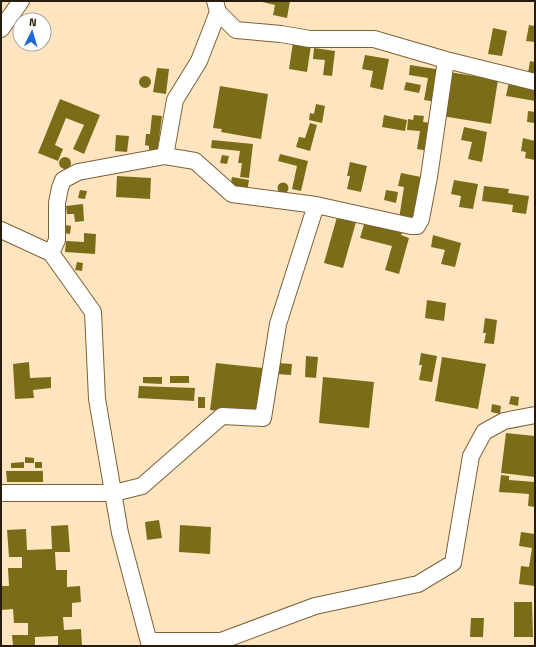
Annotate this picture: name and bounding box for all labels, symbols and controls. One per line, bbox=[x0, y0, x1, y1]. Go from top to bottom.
north arrow bbox=[12, 12, 52, 52]
text: N bbox=[28, 14, 37, 30]

